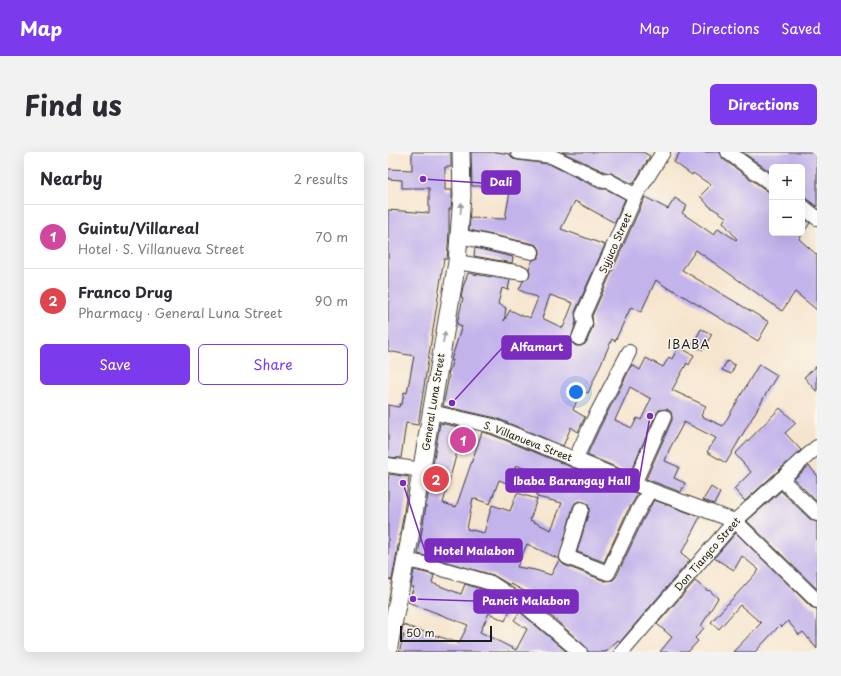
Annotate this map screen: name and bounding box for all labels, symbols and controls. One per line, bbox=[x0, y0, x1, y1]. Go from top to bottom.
text: Map bbox=[20, 14, 62, 42]
text: Map bbox=[639, 18, 669, 39]
text: Directions bbox=[691, 18, 759, 39]
text: Saved bbox=[781, 18, 821, 39]
text: Find us bbox=[24, 83, 122, 126]
button: Directions bbox=[710, 84, 817, 125]
map controls bbox=[769, 164, 805, 236]
button: + bbox=[769, 164, 805, 200]
text: Nearby bbox=[40, 165, 102, 191]
text: 2 results bbox=[294, 169, 348, 188]
callout: Dali bbox=[482, 171, 520, 194]
text: Dali bbox=[490, 173, 512, 190]
button: − bbox=[769, 200, 805, 236]
one-way arrow bbox=[458, 202, 464, 214]
street label: Syjuco Street bbox=[594, 210, 636, 276]
text: Guintu/Villareal bbox=[78, 216, 199, 239]
text: 1 bbox=[50, 227, 56, 246]
text: 70 m bbox=[315, 227, 348, 246]
text: Hotel · S. Villanueva Street bbox=[78, 239, 244, 258]
text: Franco Drug bbox=[78, 280, 173, 303]
text: 2 bbox=[48, 291, 58, 310]
text: 90 m bbox=[315, 291, 348, 310]
text: Pharmacy · General Luna Street bbox=[78, 303, 282, 322]
one-way arrow bbox=[441, 331, 447, 343]
district label: IBABA bbox=[668, 335, 710, 353]
callout: Alfamart bbox=[502, 336, 571, 359]
text: Alfamart bbox=[511, 338, 564, 355]
button: Save bbox=[40, 344, 190, 385]
button: Share bbox=[198, 344, 348, 385]
street label: General Luna Street bbox=[417, 352, 448, 452]
your location bbox=[566, 382, 586, 402]
street label: S. Villanueva Street bbox=[482, 417, 575, 464]
pin: 1 bbox=[450, 425, 476, 455]
pin: 2 bbox=[423, 464, 449, 494]
callout: Ibaba Barangay Hall bbox=[506, 469, 639, 492]
text: Ibaba Barangay Hall bbox=[513, 472, 631, 489]
street label: Don Tiangco Street bbox=[670, 513, 743, 594]
callout: Hotel Malabon bbox=[425, 539, 522, 562]
text: Hotel Malabon bbox=[433, 542, 515, 559]
callout: Pancit Malabon bbox=[474, 590, 578, 613]
text: Pancit Malabon bbox=[482, 592, 570, 609]
scale bar bbox=[400, 624, 492, 643]
text: 50 m bbox=[406, 624, 435, 641]

